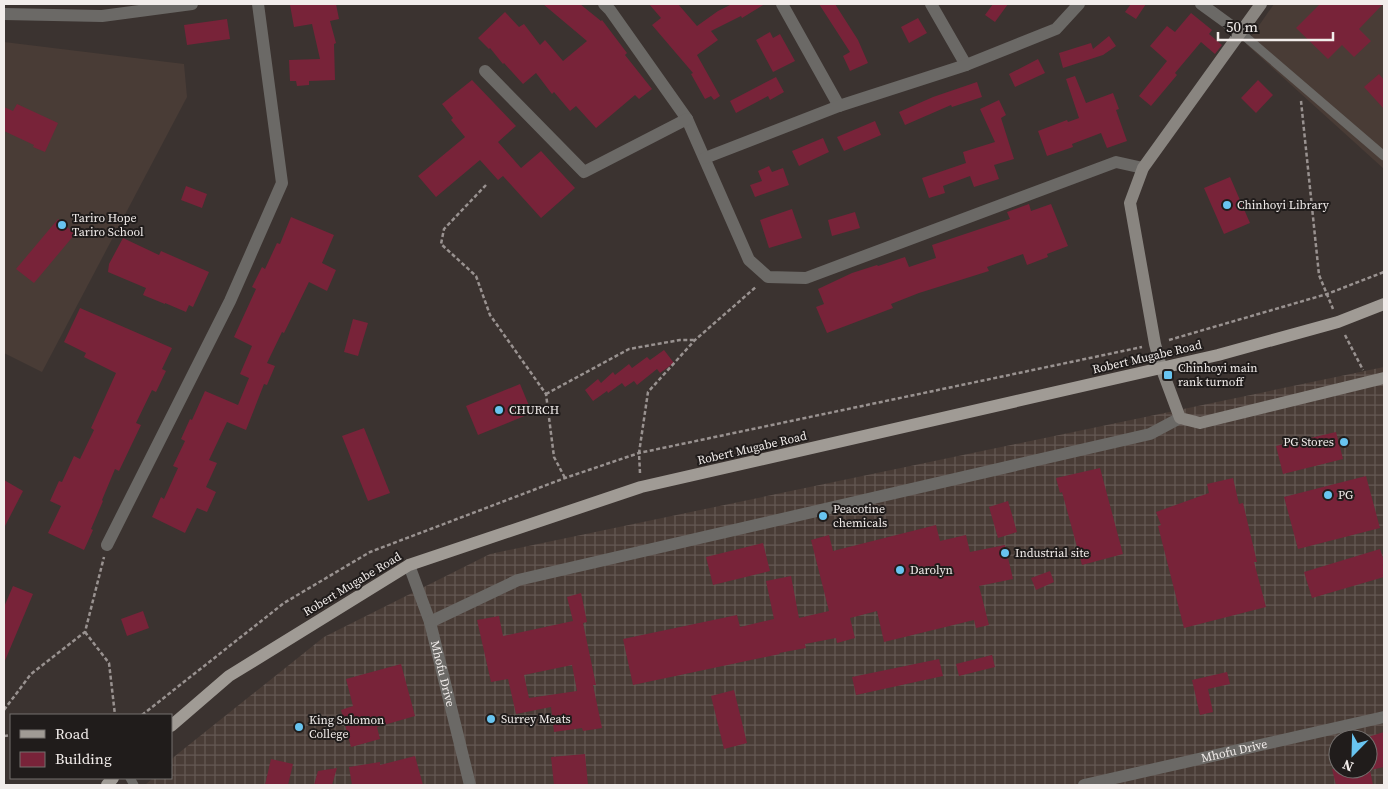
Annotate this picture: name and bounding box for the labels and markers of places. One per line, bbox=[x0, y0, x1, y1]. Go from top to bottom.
place label: Chinhoyi Library bbox=[1237, 197, 1330, 213]
marker: Chinhoyi Library bbox=[1221, 199, 1233, 211]
place label: Tariro Hope Tariro School bbox=[72, 210, 144, 240]
marker: Tariro Hope Tariro School bbox=[56, 219, 68, 231]
place label: Chinhoyi main rank turnoff bbox=[1178, 360, 1258, 390]
marker: Chinhoyi main rank turnoff bbox=[1162, 369, 1174, 381]
place label: CHURCH bbox=[509, 402, 559, 418]
marker: CHURCH bbox=[493, 404, 505, 416]
place label: PG Stores bbox=[1283, 434, 1334, 450]
marker: PG Stores bbox=[1338, 436, 1350, 448]
place label: PG bbox=[1338, 487, 1353, 503]
marker: PG bbox=[1322, 489, 1334, 501]
place label: Peacotine chemicals bbox=[833, 501, 887, 531]
marker: Peacotine chemicals bbox=[817, 510, 829, 522]
place label: Industrial site bbox=[1015, 545, 1089, 561]
marker: Industrial site bbox=[999, 547, 1011, 559]
place label: Darolyn bbox=[910, 562, 953, 578]
marker: Darolyn bbox=[894, 564, 906, 576]
place label: Surrey Meats bbox=[501, 711, 571, 727]
place label: King Solomon College bbox=[309, 712, 384, 742]
marker: Surrey Meats bbox=[485, 713, 497, 725]
marker: King Solomon College bbox=[293, 721, 305, 733]

